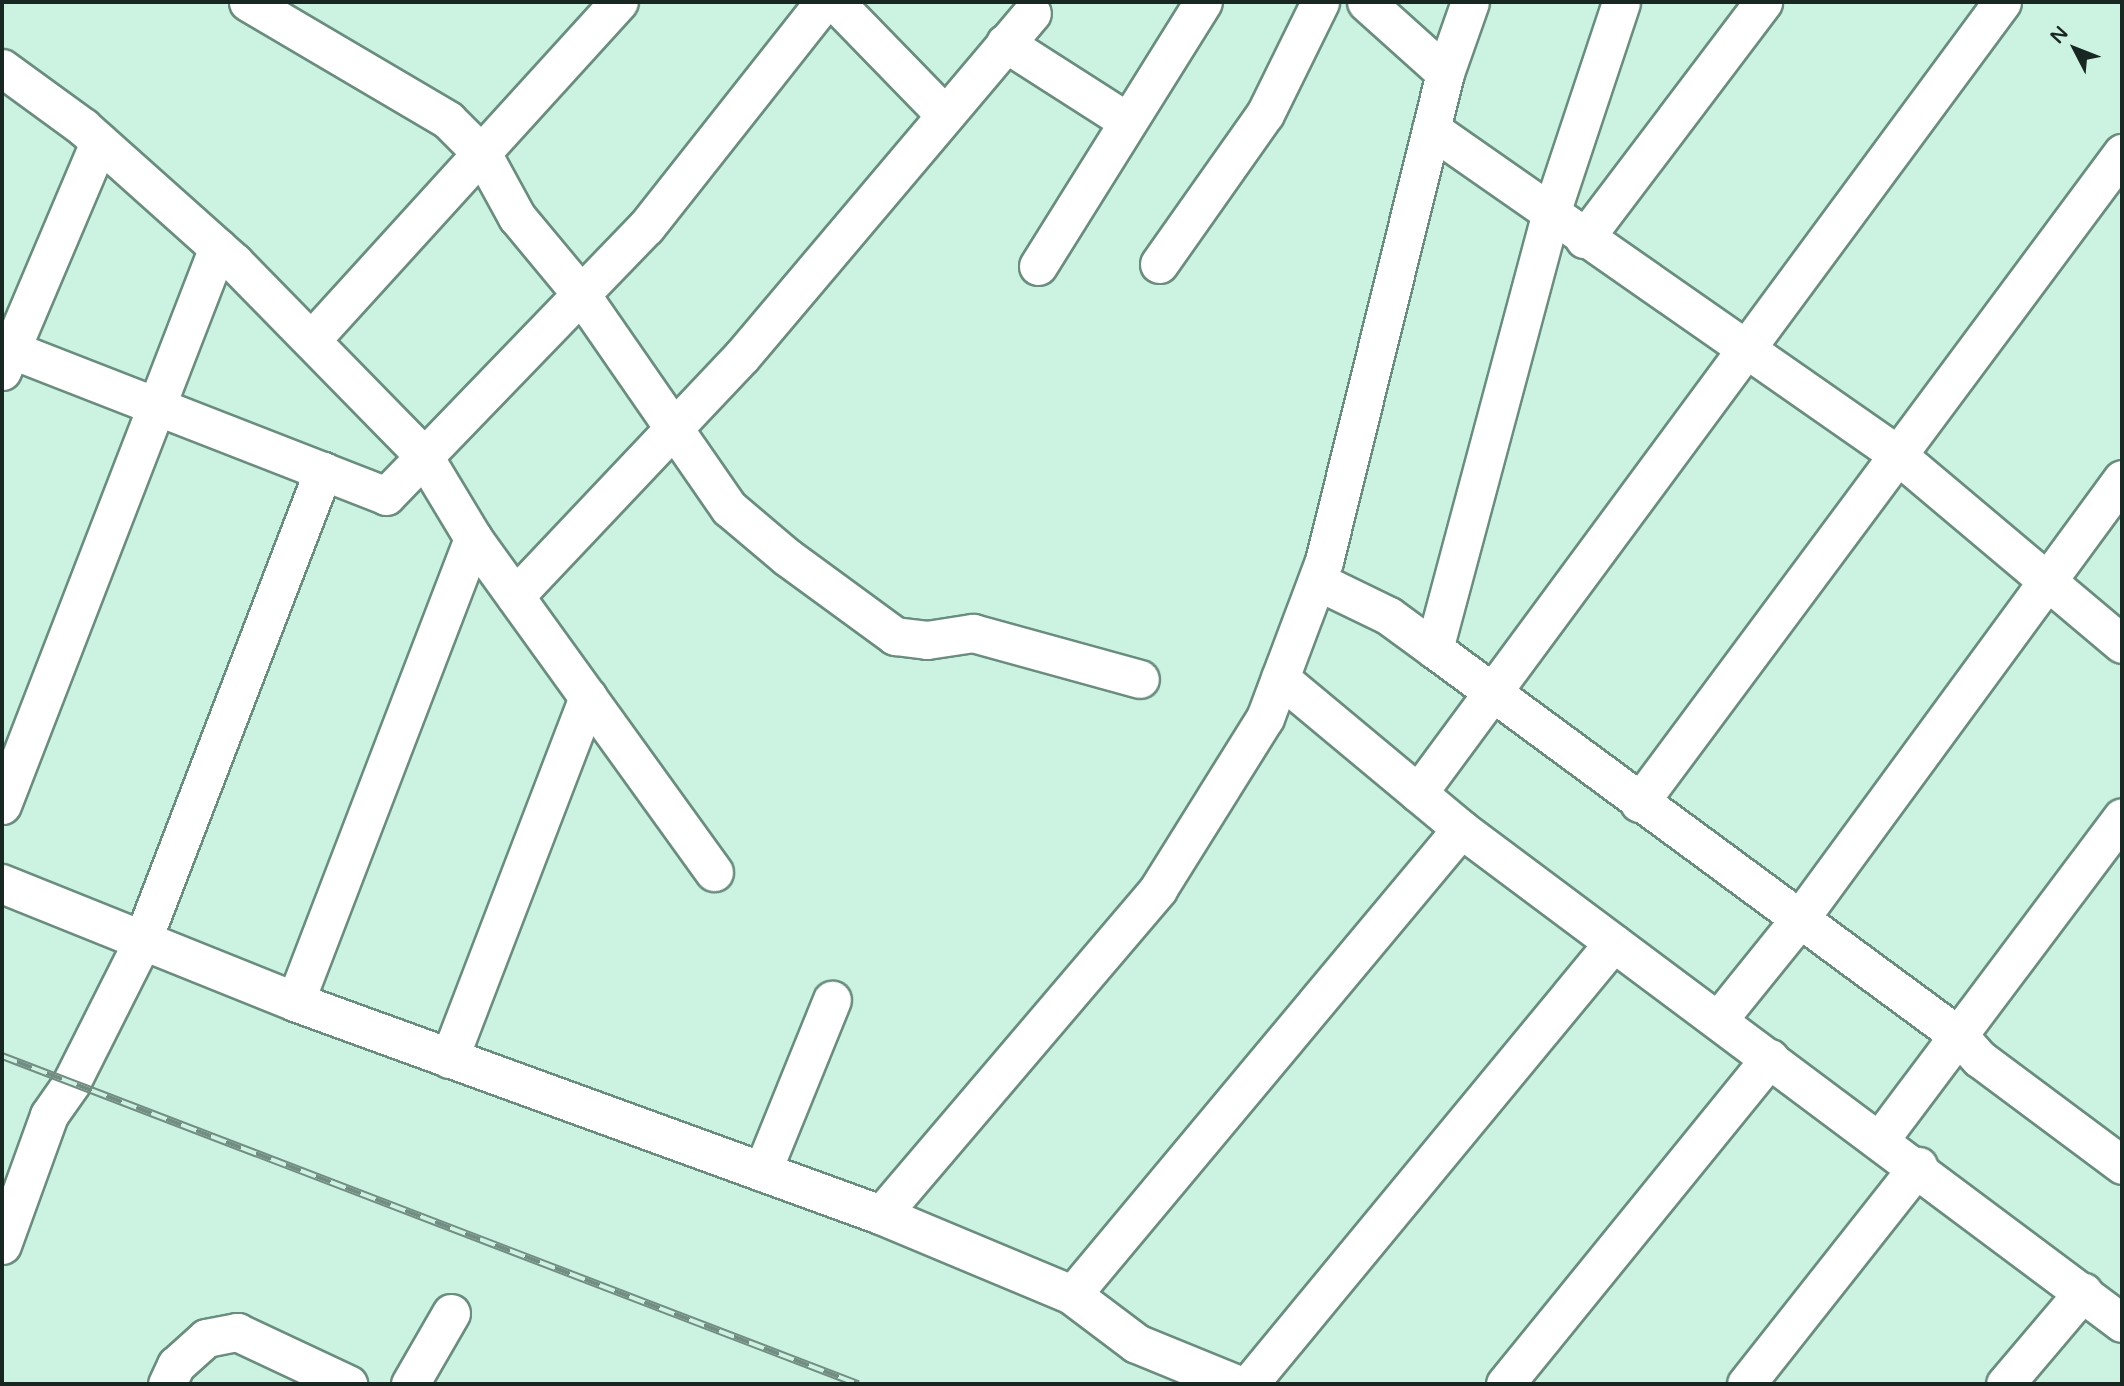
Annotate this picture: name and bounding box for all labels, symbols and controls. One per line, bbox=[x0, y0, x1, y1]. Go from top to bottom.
north arrow bbox=[2040, 14, 2110, 84]
text: N bbox=[2046, 22, 2073, 48]

